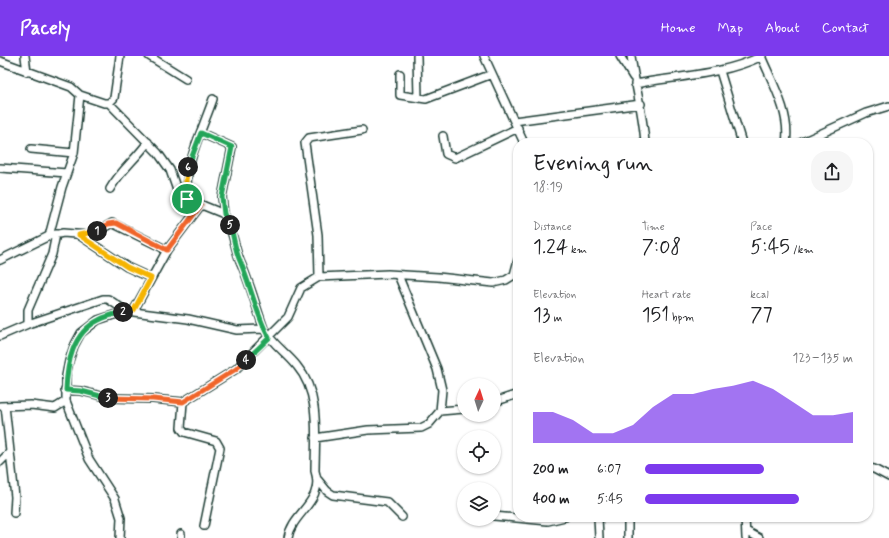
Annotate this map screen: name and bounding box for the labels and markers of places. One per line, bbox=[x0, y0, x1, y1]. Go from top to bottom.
pin: 6 bbox=[178, 157, 198, 177]
pin bbox=[170, 182, 204, 216]
pin: 5 bbox=[220, 215, 240, 235]
pin: 1 bbox=[87, 221, 107, 241]
pin: 2 bbox=[113, 302, 133, 322]
pin: 4 bbox=[236, 350, 256, 370]
pin: 3 bbox=[98, 388, 118, 408]

